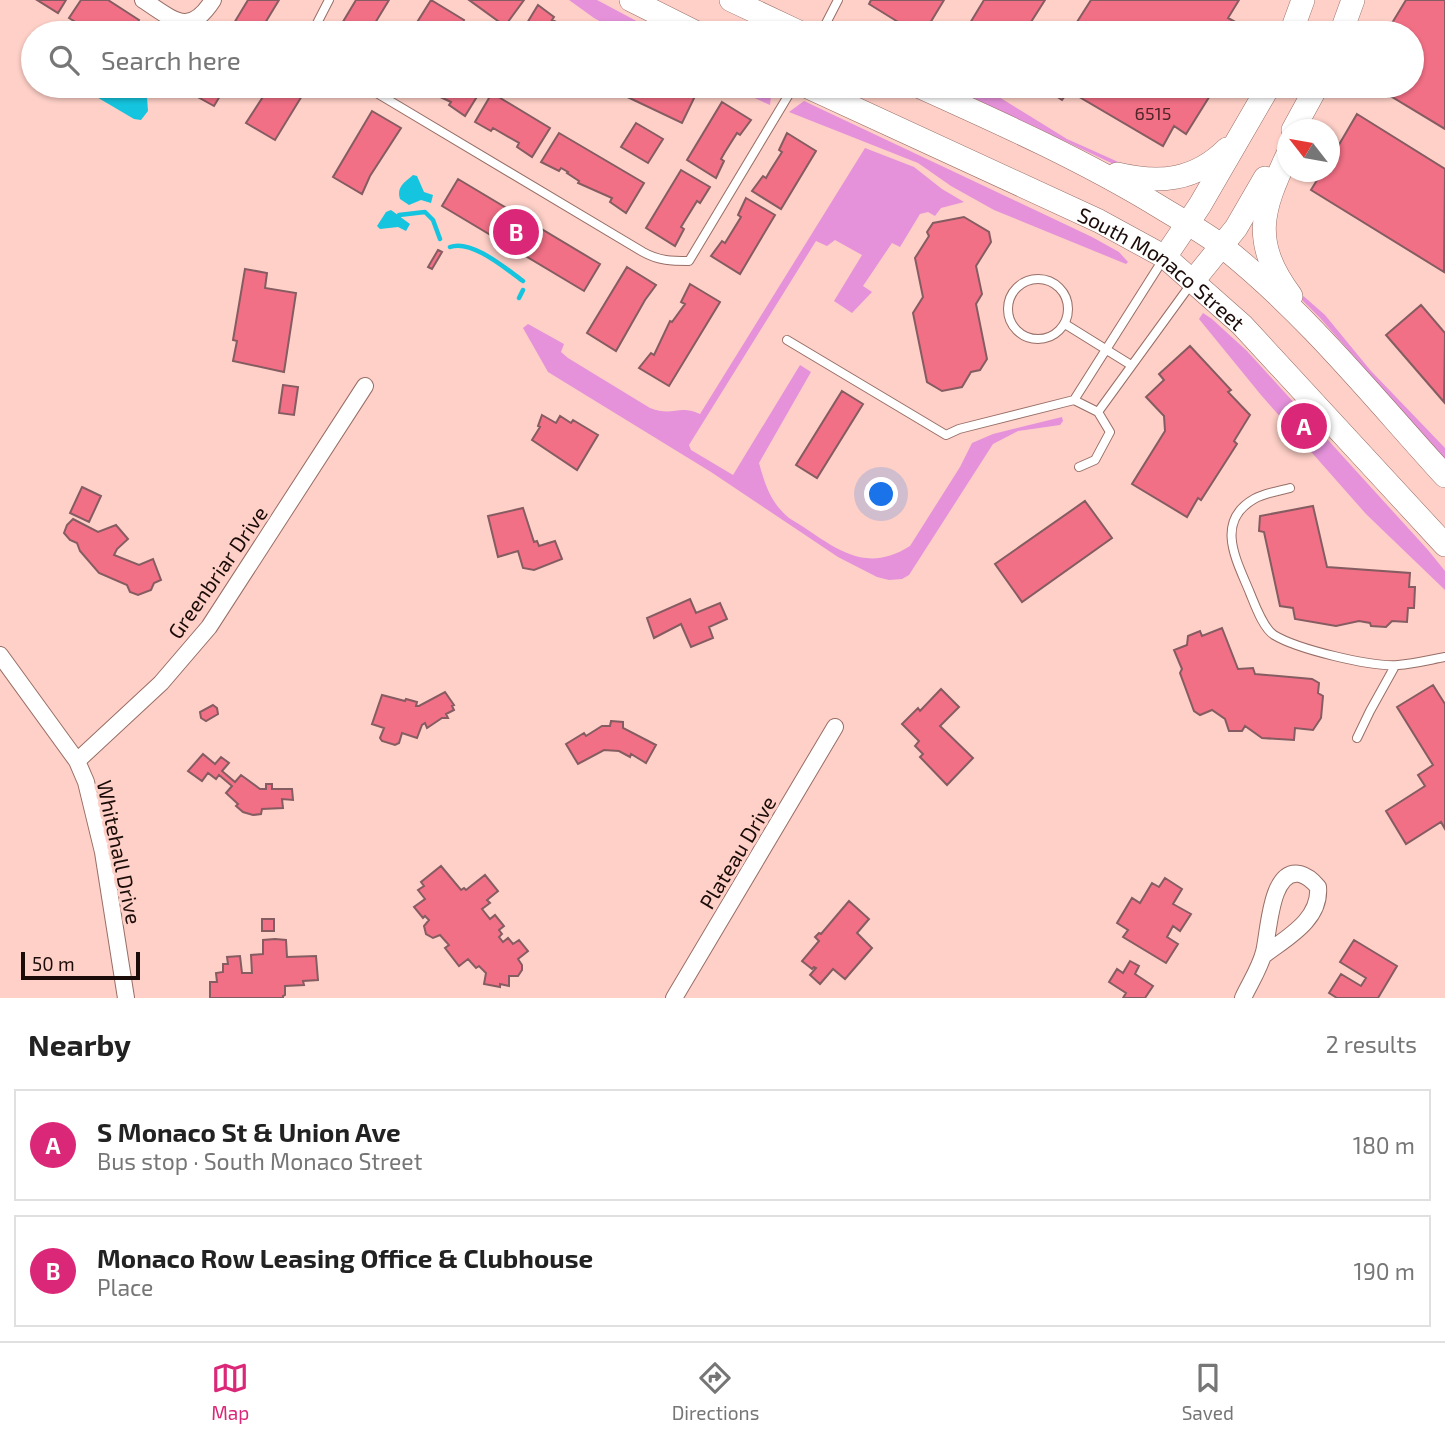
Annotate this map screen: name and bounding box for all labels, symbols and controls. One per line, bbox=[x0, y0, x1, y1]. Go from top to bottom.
search box bbox=[21, 21, 1424, 98]
icon: search bbox=[45, 41, 83, 79]
text: Search here bbox=[101, 44, 241, 75]
house number: 6515 bbox=[1135, 102, 1171, 124]
north arrow bbox=[1277, 119, 1340, 182]
street label: South Monaco Street bbox=[1074, 201, 1251, 335]
pin: B bbox=[493, 206, 539, 258]
pin: A bbox=[1281, 400, 1327, 452]
your location bbox=[864, 477, 898, 511]
street label: Greenbriar Drive bbox=[162, 501, 272, 643]
street label: Whitehall Drive bbox=[93, 778, 147, 926]
street label: Plateau Drive bbox=[693, 791, 781, 913]
scale bar bbox=[21, 949, 140, 981]
text: 50 m bbox=[32, 952, 75, 975]
text: Nearby bbox=[28, 1026, 131, 1062]
text: 2 results bbox=[1326, 1030, 1417, 1058]
text: S Monaco St & Union Ave bbox=[97, 1116, 401, 1147]
text: A bbox=[45, 1131, 61, 1159]
text: 180 m bbox=[1353, 1131, 1415, 1159]
text: Bus stop · South Monaco Street bbox=[97, 1147, 422, 1175]
text: Monaco Row Leasing Office & Clubhouse bbox=[97, 1242, 593, 1273]
text: B bbox=[46, 1257, 60, 1285]
text: 190 m bbox=[1354, 1257, 1415, 1285]
text: Place bbox=[97, 1273, 153, 1301]
tab: Map bbox=[211, 1359, 249, 1424]
tab: Directions bbox=[672, 1359, 759, 1424]
tab: Saved bbox=[1182, 1359, 1234, 1424]

